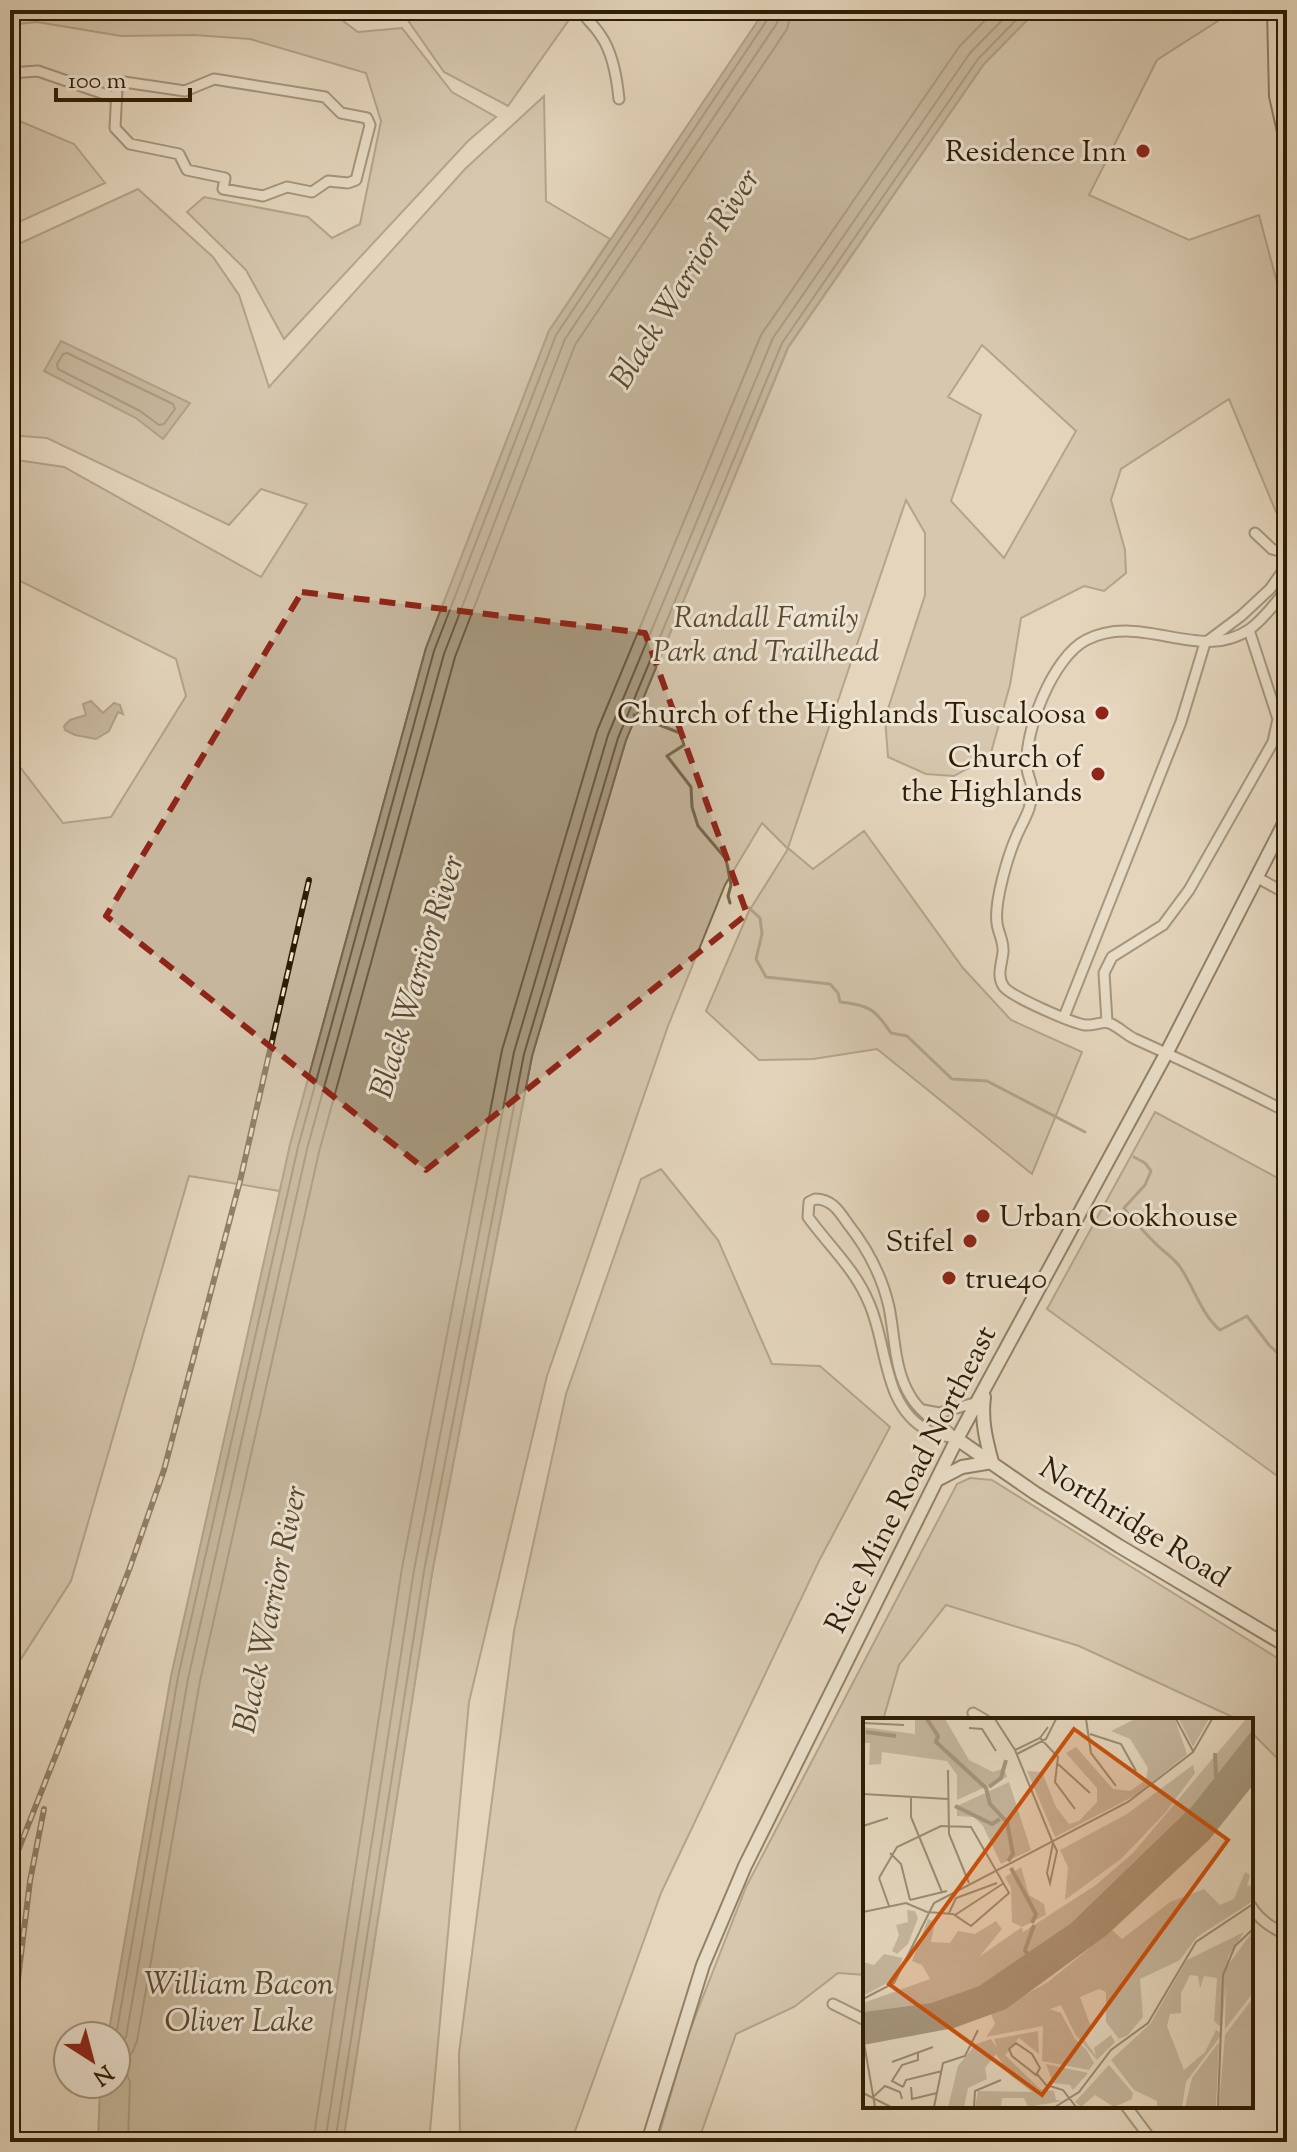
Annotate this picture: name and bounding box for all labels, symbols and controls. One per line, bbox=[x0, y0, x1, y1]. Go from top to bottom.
scale bar bbox=[56, 52, 190, 102]
text: 100 m bbox=[68, 65, 126, 99]
place label: Residence Inn bbox=[945, 132, 1127, 175]
marker: Residence Inn bbox=[1134, 142, 1152, 160]
water label: Black Warrior River bbox=[600, 160, 773, 399]
park label: Randall Family Park and Trailhead bbox=[653, 598, 879, 675]
place label: Church of the Highlands Tuscaloosa bbox=[617, 694, 1086, 737]
marker: Church of the Highlands Tuscaloosa bbox=[1093, 704, 1111, 722]
place label: Church of the Highlands bbox=[901, 738, 1084, 815]
marker: Church of the Highlands bbox=[1089, 765, 1107, 783]
water label: Black Warrior River bbox=[360, 850, 478, 1104]
place label: Urban Cookhouse bbox=[999, 1197, 1238, 1240]
marker: Urban Cookhouse bbox=[974, 1207, 992, 1225]
place label: Stifel bbox=[885, 1222, 954, 1265]
marker: Stifel bbox=[961, 1232, 979, 1250]
place label: true40 bbox=[965, 1259, 1047, 1302]
marker: true40 bbox=[940, 1269, 958, 1287]
street label: Rice Mine Road Northeast bbox=[816, 1319, 1009, 1641]
street label: Northridge Road bbox=[1030, 1448, 1237, 1600]
water label: Black Warrior River bbox=[223, 1482, 321, 1738]
inset map bbox=[863, 1718, 1253, 2108]
water label: William Bacon Oliver Lake bbox=[144, 1963, 334, 2046]
north arrow bbox=[52, 2020, 132, 2100]
text: N bbox=[85, 2056, 119, 2092]

